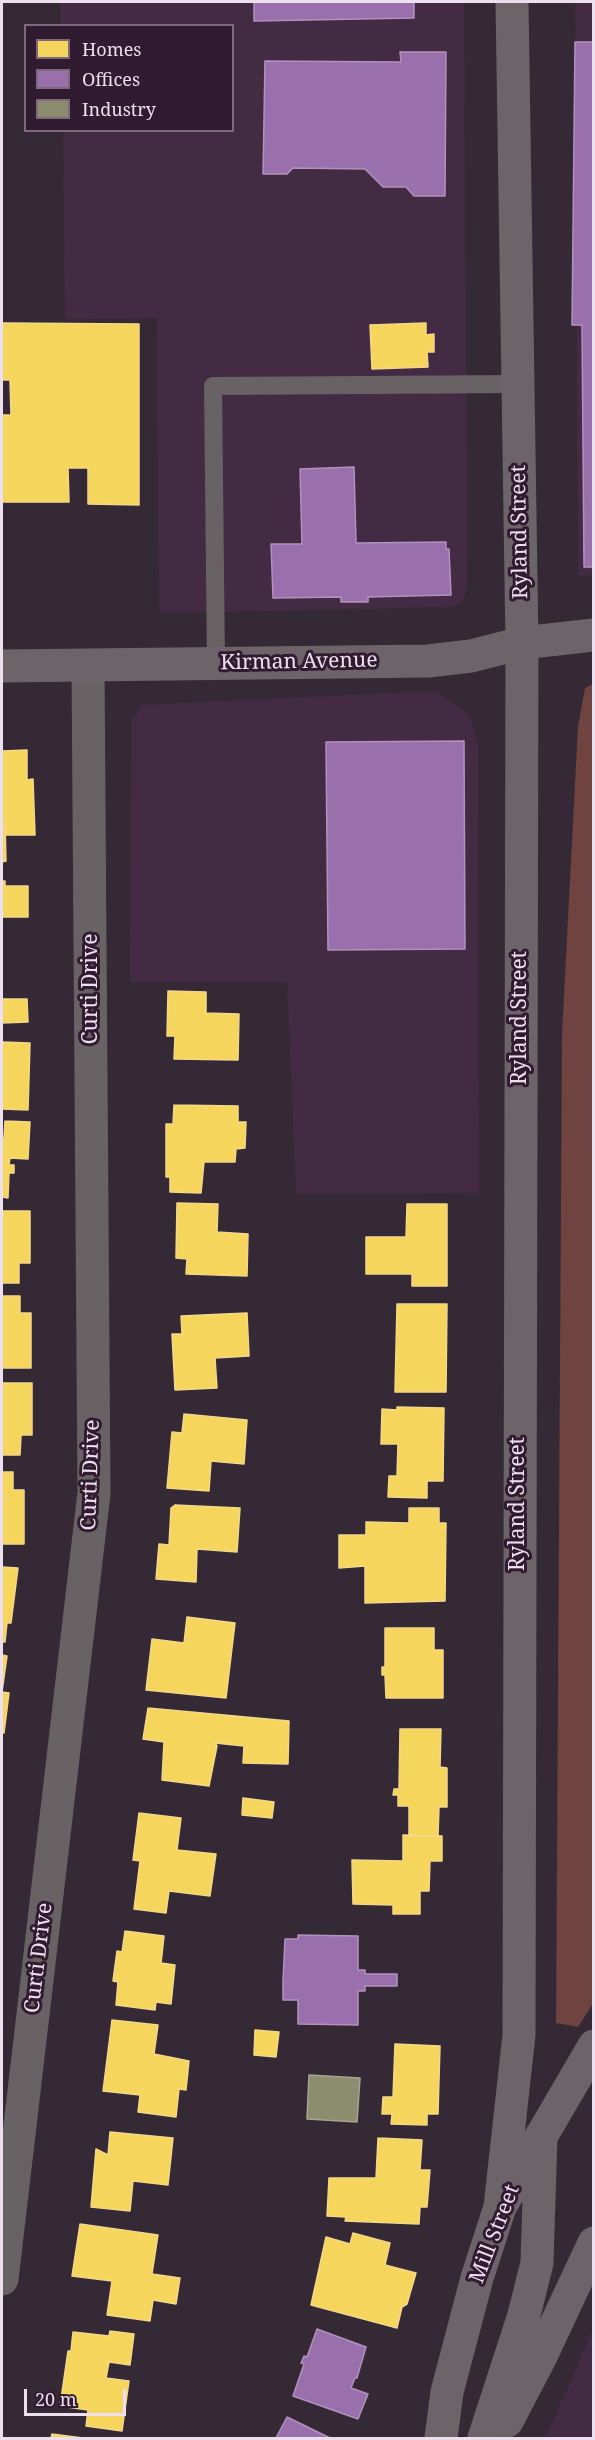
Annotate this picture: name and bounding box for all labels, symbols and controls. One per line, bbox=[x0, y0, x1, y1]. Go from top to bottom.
legend bbox=[24, 24, 234, 132]
text: Homes bbox=[82, 37, 141, 61]
text: Offices bbox=[82, 67, 140, 91]
text: Industry bbox=[82, 97, 156, 121]
street label: Ryland Street bbox=[506, 465, 534, 599]
street label: Kirman Avenue bbox=[220, 648, 378, 676]
street label: Curti Drive bbox=[78, 934, 104, 1044]
street label: Ryland Street bbox=[507, 951, 533, 1085]
street label: Curti Drive bbox=[76, 1419, 106, 1531]
street label: Ryland Street bbox=[505, 1437, 531, 1571]
street label: Curti Drive bbox=[20, 1901, 58, 2015]
street label: Mill Street bbox=[465, 2181, 525, 2287]
scale bar bbox=[27, 2377, 129, 2415]
text: 20 m bbox=[35, 2387, 77, 2411]

